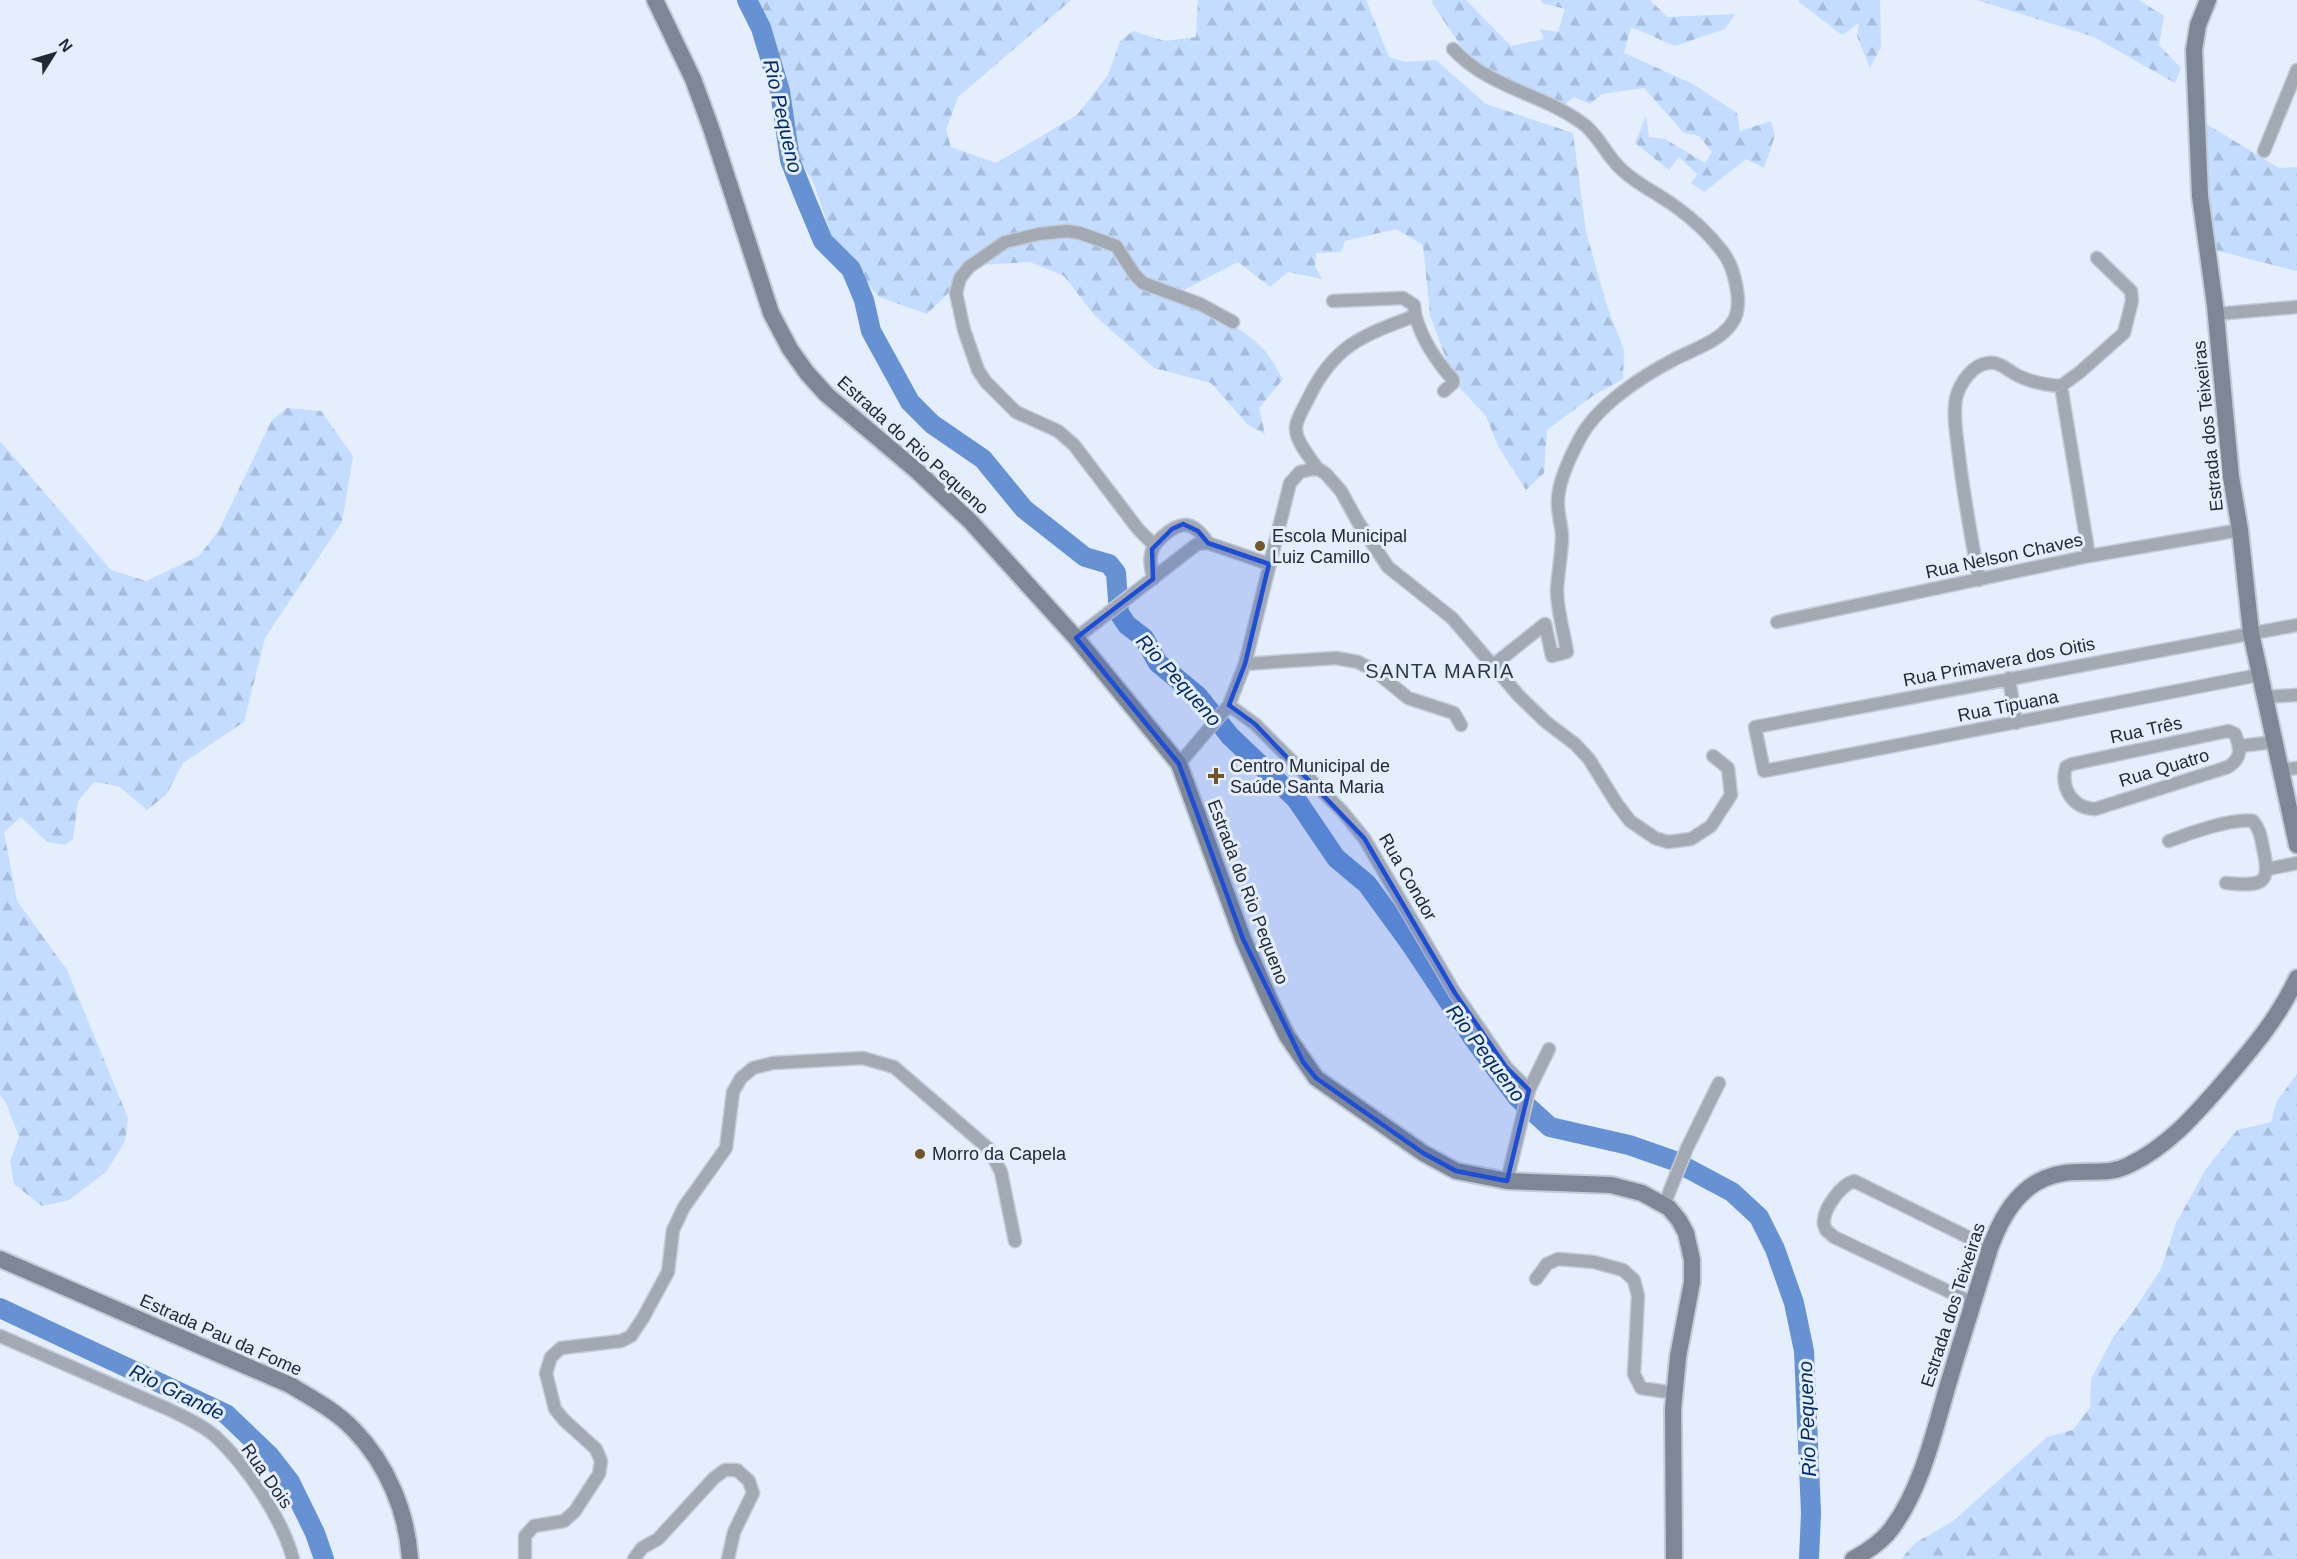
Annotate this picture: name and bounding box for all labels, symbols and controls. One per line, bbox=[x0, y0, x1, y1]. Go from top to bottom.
north arrow bbox=[24, 24, 84, 84]
text: N bbox=[55, 36, 76, 55]
water label: Rio Pequeno bbox=[759, 57, 807, 175]
street label: Estrada dos Teixeiras bbox=[2189, 340, 2227, 512]
street label: Estrada do Rio Pequeno bbox=[833, 372, 993, 518]
place label: Escola Municipal Luiz Camillo bbox=[1272, 526, 1407, 567]
street label: Rua Nelson Chaves bbox=[1924, 530, 2084, 582]
marker: Escola Municipal Luiz Camillo bbox=[1253, 539, 1267, 553]
water label: Rio Pequeno bbox=[1132, 630, 1226, 730]
street label: Rua Primavera dos Oitis bbox=[1901, 634, 2097, 690]
district label: SANTA MARIA bbox=[1365, 660, 1515, 682]
street label: Rua Tipuana bbox=[1956, 686, 2061, 726]
street label: Rua Três bbox=[2108, 713, 2184, 747]
street label: Rua Quatro bbox=[2117, 745, 2211, 791]
place label: Centro Municipal de Saúde Santa Maria bbox=[1230, 756, 1390, 797]
marker: Centro Municipal de Saúde Santa Maria bbox=[1207, 767, 1225, 785]
street label: Estrada do Rio Pequeno bbox=[1204, 797, 1292, 987]
street label: Rua Condor bbox=[1375, 830, 1441, 924]
water label: Rio Pequeno bbox=[1442, 1000, 1530, 1106]
place label: Morro da Capela bbox=[932, 1144, 1067, 1164]
marker: Morro da Capela bbox=[913, 1147, 927, 1161]
street label: Estrada dos Teixeiras bbox=[1917, 1220, 1989, 1390]
street label: Estrada Pau da Fome bbox=[137, 1290, 305, 1380]
water label: Rio Grande bbox=[126, 1360, 228, 1424]
water label: Rio Pequeno bbox=[1794, 1361, 1820, 1477]
street label: Rua Dois bbox=[238, 1440, 296, 1512]

